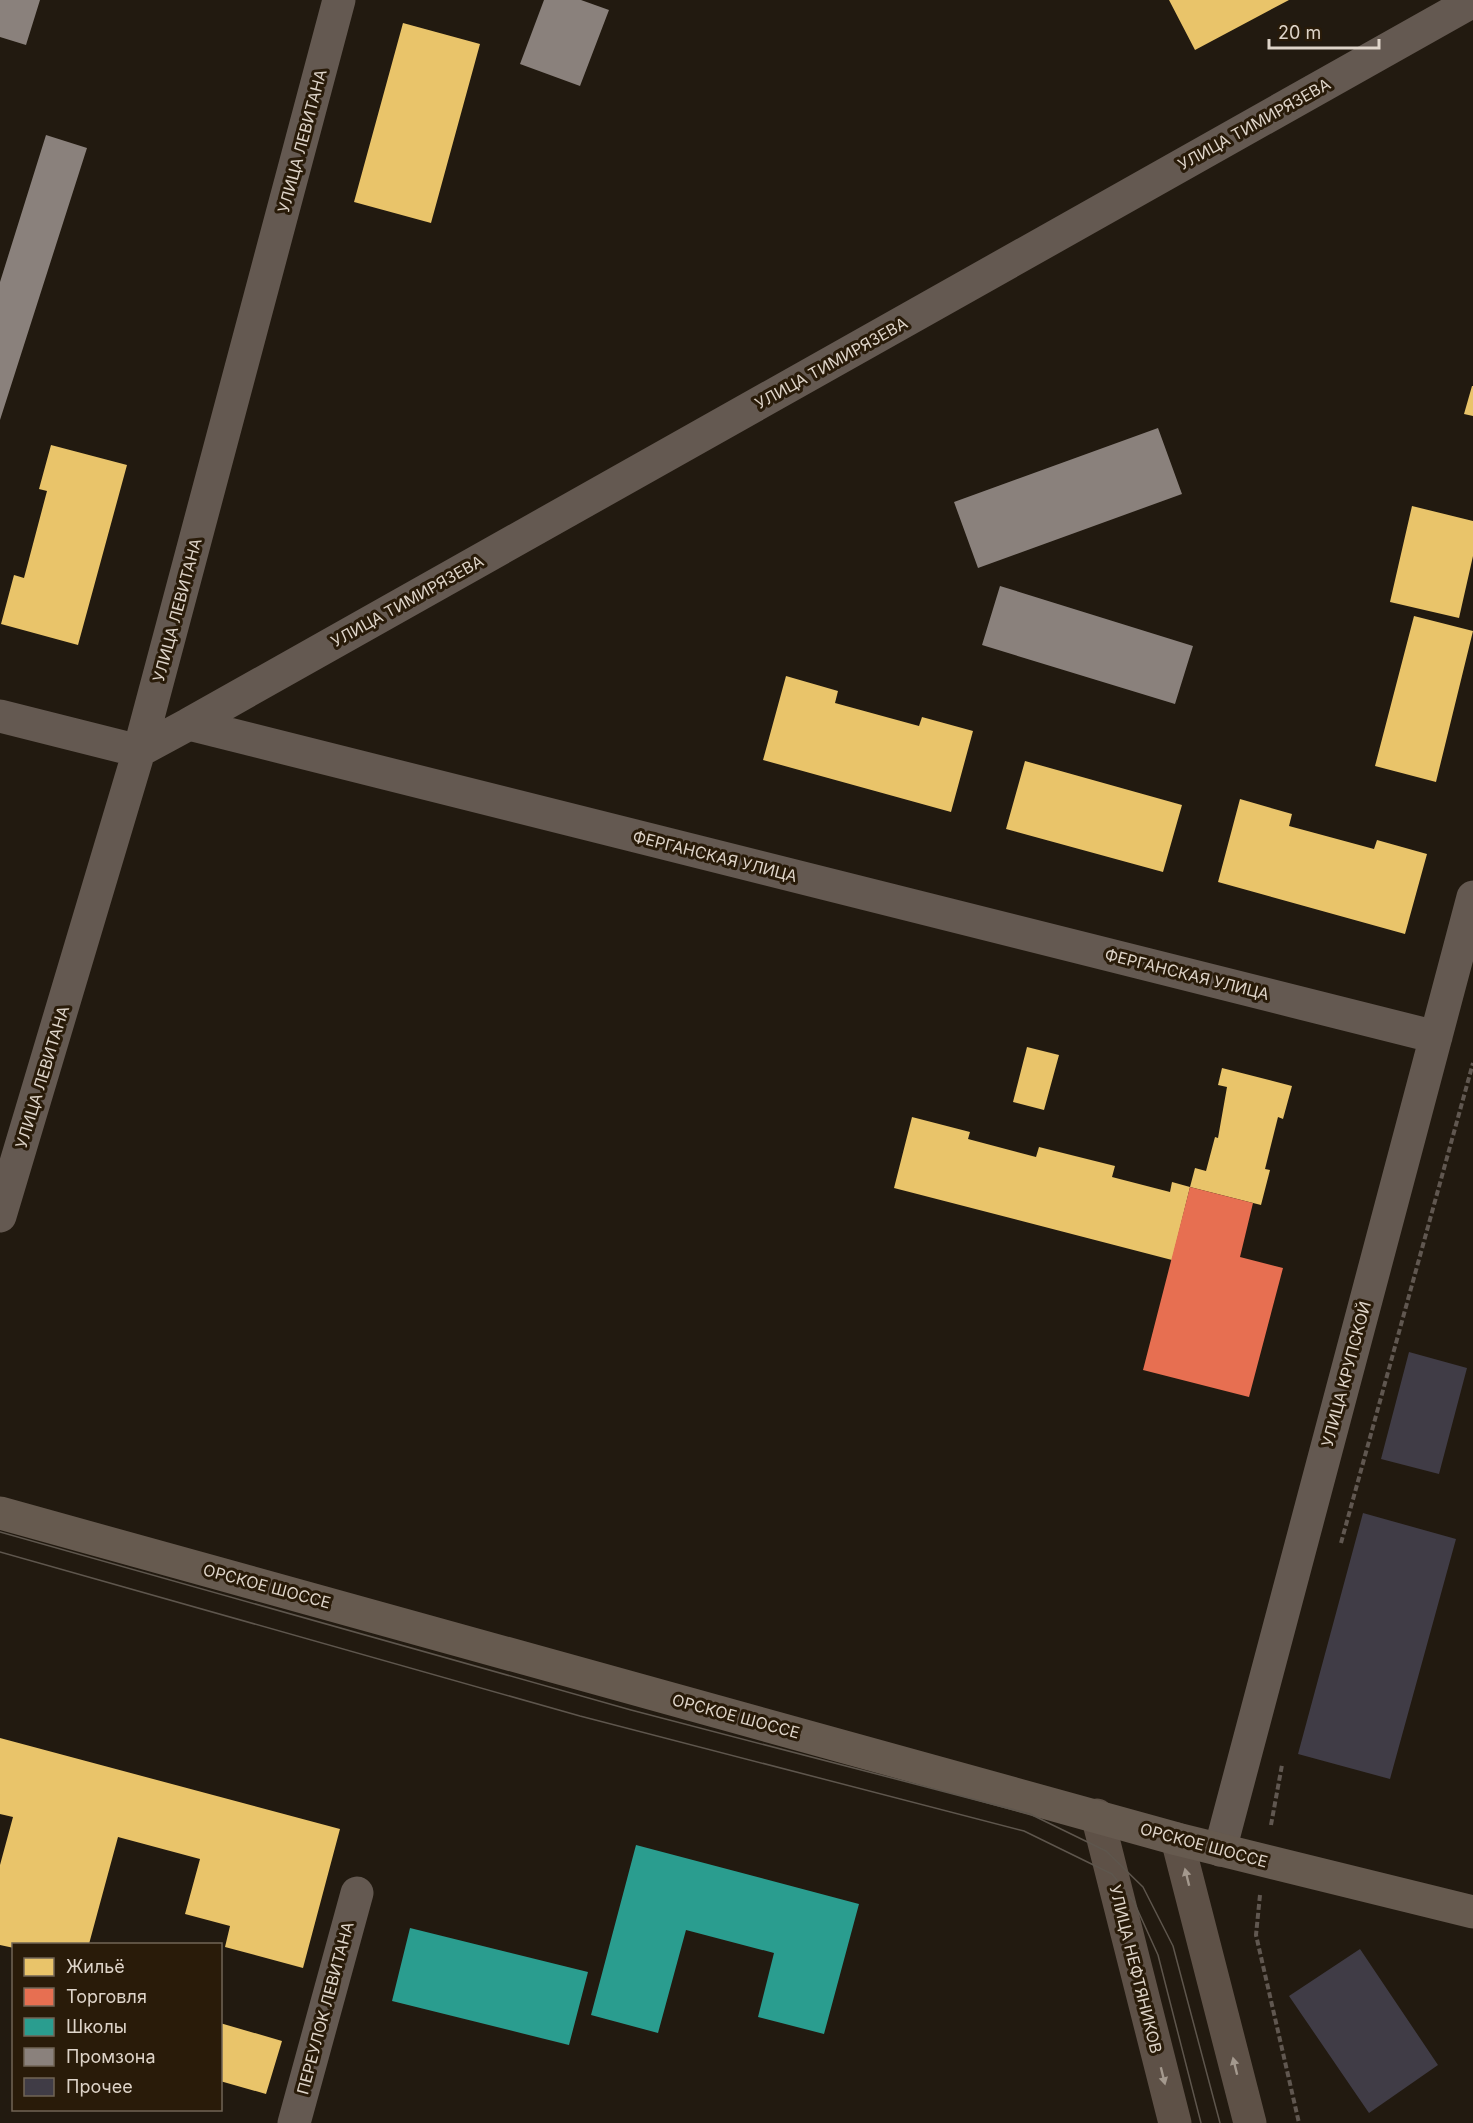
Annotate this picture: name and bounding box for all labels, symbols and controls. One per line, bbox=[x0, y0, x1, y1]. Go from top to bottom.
scale bar bbox=[1269, 12, 1378, 50]
text: 20 m bbox=[1278, 22, 1321, 43]
street label: УЛИЦА ЛЕВИТАНА bbox=[273, 67, 331, 215]
street label: УЛИЦА ТИМИРЯЗЕВА bbox=[1174, 74, 1334, 174]
street label: УЛИЦА ТИМИРЯЗЕВА bbox=[751, 313, 911, 413]
street label: УЛИЦА ЛЕВИТАНА bbox=[148, 536, 206, 684]
street label: УЛИЦА ТИМИРЯЗЕВА bbox=[327, 551, 487, 651]
street label: ФЕРГАНСКАЯ УЛИЦА bbox=[631, 826, 799, 886]
street label: ФЕРГАНСКАЯ УЛИЦА bbox=[1103, 944, 1271, 1004]
street label: УЛИЦА ЛЕВИТАНА bbox=[11, 1003, 73, 1151]
street label: УЛИЦА КРУПСКОЙ bbox=[1317, 1299, 1375, 1449]
street label: ОРСКОЕ ШОССЕ bbox=[201, 1559, 333, 1613]
street label: ОРСКОЕ ШОССЕ bbox=[670, 1689, 802, 1743]
street label: ОРСКОЕ ШОССЕ bbox=[1138, 1818, 1270, 1872]
one-way arrow bbox=[1182, 1868, 1191, 1886]
street label: УЛИЦА НЕФТЯНИКОВ bbox=[1105, 1883, 1167, 2055]
street label: ПЕРЕУЛОК ЛЕВИТАНА bbox=[292, 1919, 358, 2097]
legend bbox=[12, 1943, 222, 2111]
text: Жильё bbox=[66, 1956, 125, 1977]
text: Торговля bbox=[66, 1986, 147, 2007]
text: Школы bbox=[66, 2016, 127, 2037]
text: Промзона bbox=[66, 2046, 156, 2067]
one-way arrow bbox=[1230, 2057, 1240, 2075]
one-way arrow bbox=[1159, 2066, 1169, 2085]
text: Прочее bbox=[66, 2076, 133, 2097]

